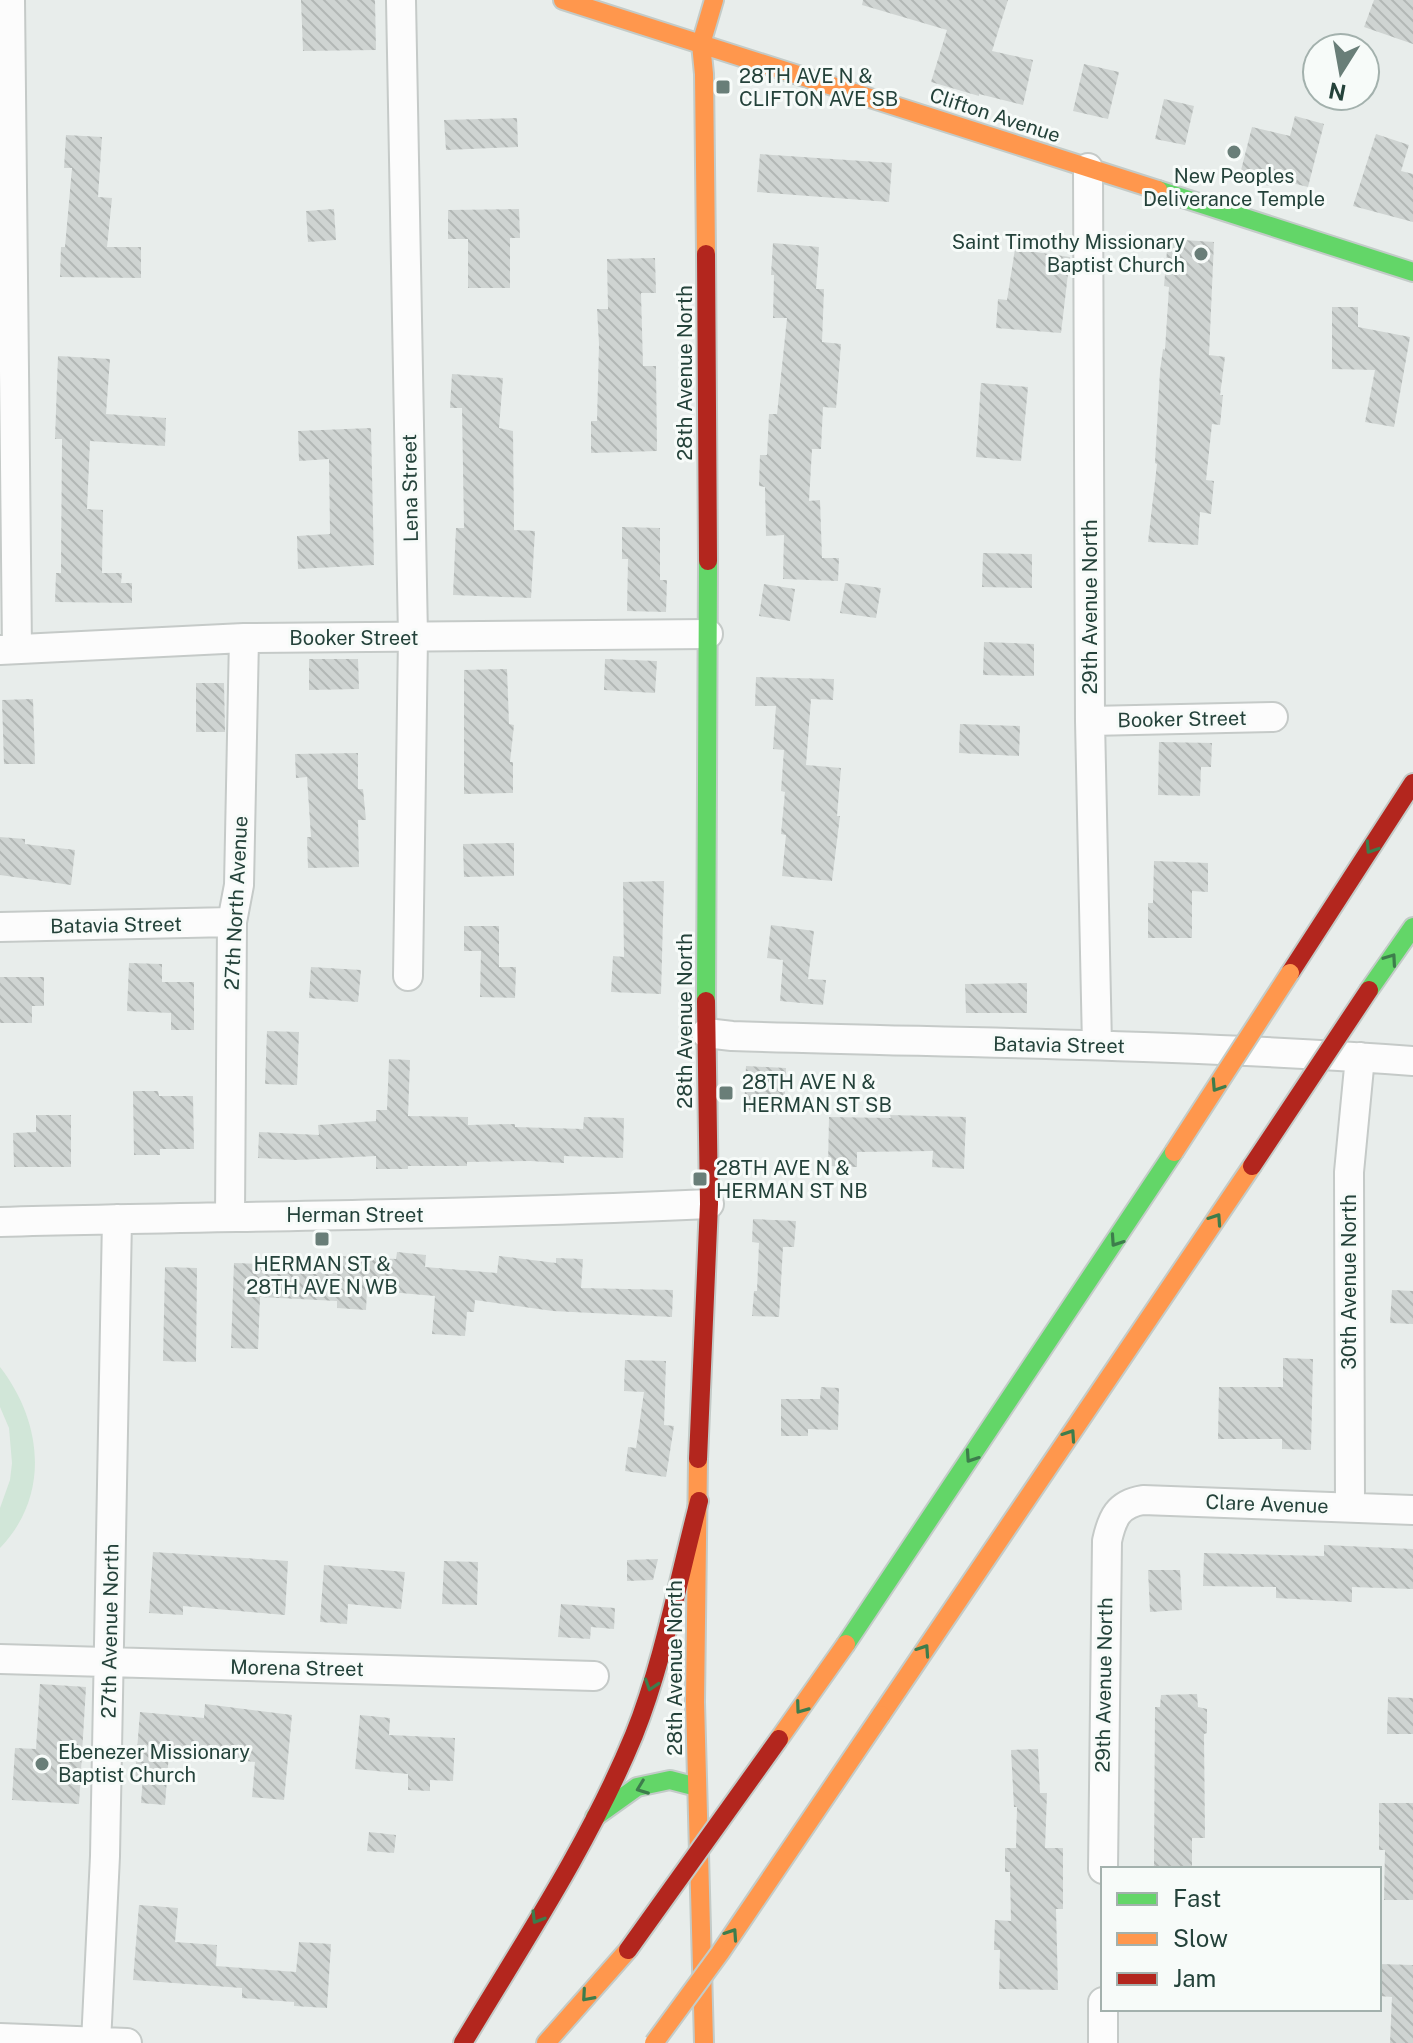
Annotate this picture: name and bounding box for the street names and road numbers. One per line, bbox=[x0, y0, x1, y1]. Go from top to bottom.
street label: Clifton Avenue bbox=[927, 83, 1063, 147]
street label: 28th Avenue North bbox=[673, 285, 697, 461]
street label: Lena Street bbox=[397, 434, 423, 542]
street label: 29th Avenue North bbox=[1078, 519, 1102, 695]
street label: Booker Street bbox=[289, 626, 419, 650]
street label: Booker Street bbox=[1117, 706, 1247, 732]
street label: 27th North Avenue bbox=[219, 815, 253, 991]
street label: Batavia Street bbox=[50, 912, 182, 938]
street label: 28th Avenue North bbox=[673, 933, 697, 1109]
street label: Batavia Street bbox=[993, 1032, 1125, 1058]
street label: 30th Avenue North bbox=[1337, 1194, 1361, 1370]
street label: Herman Street bbox=[286, 1203, 424, 1227]
street label: Clare Avenue bbox=[1205, 1490, 1329, 1518]
street label: 27th Avenue North bbox=[96, 1543, 124, 1719]
street label: 28th Avenue North bbox=[663, 1580, 687, 1756]
street label: 29th Avenue North bbox=[1090, 1597, 1118, 1773]
street label: Morena Street bbox=[230, 1655, 364, 1681]

